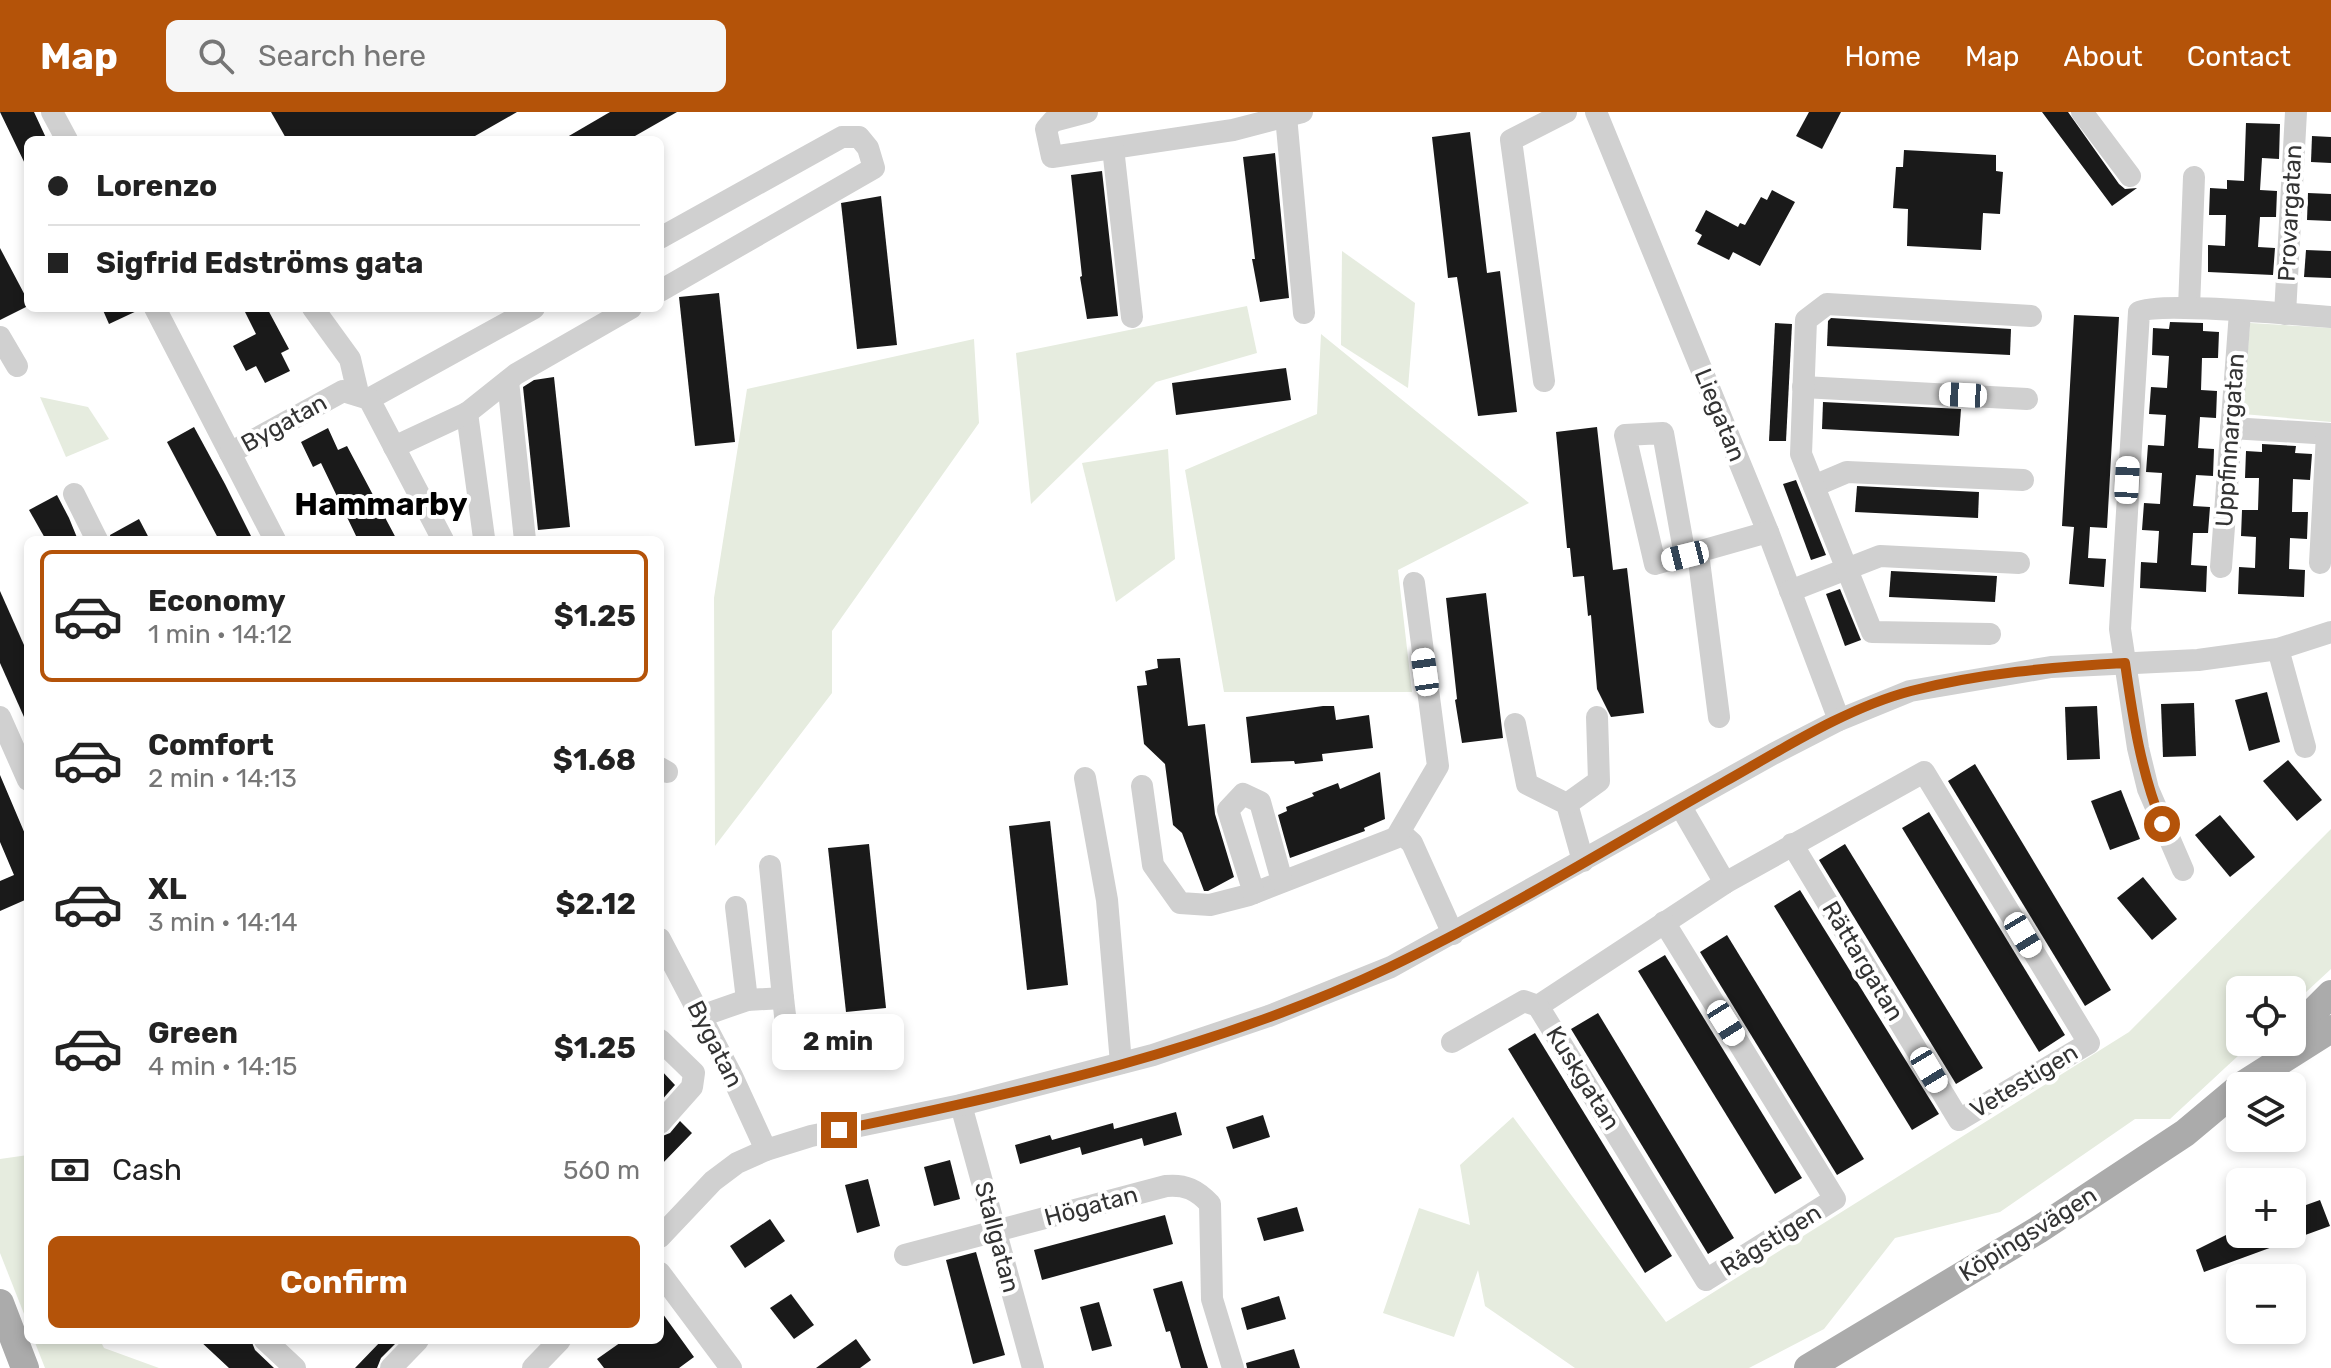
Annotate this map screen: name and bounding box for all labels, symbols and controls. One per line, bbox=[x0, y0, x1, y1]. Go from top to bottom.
search box bbox=[166, 20, 726, 92]
text: Map bbox=[40, 33, 118, 79]
icon: search bbox=[194, 34, 238, 78]
text: Search here bbox=[258, 38, 426, 74]
text: Home bbox=[1844, 40, 1921, 73]
text: Map bbox=[1965, 40, 2019, 73]
text: About bbox=[2063, 40, 2143, 73]
text: Contact bbox=[2187, 40, 2291, 73]
street label: Provargatan bbox=[2272, 144, 2308, 282]
text: Lorenzo bbox=[96, 168, 217, 204]
text: Sigfrid Edströms gata bbox=[96, 245, 423, 281]
street label: Uppfinnargatan bbox=[2210, 352, 2250, 528]
street label: Liegatan bbox=[1689, 365, 1751, 465]
car bbox=[1938, 382, 1988, 408]
street label: Bygatan bbox=[236, 388, 332, 458]
car bbox=[2114, 455, 2140, 505]
district label: Hammarby bbox=[294, 485, 468, 523]
car bbox=[1659, 539, 1711, 573]
icon: car bbox=[52, 580, 124, 652]
text: Economy bbox=[148, 583, 286, 619]
text: $1.25 bbox=[554, 598, 636, 634]
text: 1 min · 14:12 bbox=[148, 619, 292, 650]
car bbox=[1410, 647, 1440, 697]
icon: car bbox=[52, 724, 124, 796]
text: Comfort bbox=[148, 727, 274, 763]
text: $1.68 bbox=[553, 742, 636, 778]
text: 2 min · 14:13 bbox=[148, 763, 297, 794]
route start bbox=[2144, 806, 2180, 842]
icon: car bbox=[52, 868, 124, 940]
text: XL bbox=[148, 871, 187, 907]
text: $2.12 bbox=[555, 886, 636, 922]
street label: Rättargatan bbox=[1816, 896, 1910, 1026]
text: 3 min · 14:14 bbox=[148, 907, 298, 938]
car bbox=[2000, 908, 2046, 962]
map controls bbox=[2226, 976, 2306, 1344]
button: locate bbox=[2226, 976, 2306, 1056]
street label: Bygatan bbox=[681, 996, 749, 1092]
car bbox=[1703, 996, 1749, 1050]
icon: car bbox=[52, 1012, 124, 1084]
callout: 2 min bbox=[773, 1014, 905, 1070]
text: Green bbox=[148, 1015, 238, 1051]
street label: Kuskgatan bbox=[1540, 1021, 1626, 1135]
text: 2 min bbox=[803, 1026, 873, 1057]
text: $1.25 bbox=[554, 1030, 636, 1066]
street label: Vetestigen bbox=[1965, 1038, 2083, 1124]
car bbox=[1906, 1043, 1952, 1097]
text: 4 min · 14:15 bbox=[148, 1051, 298, 1082]
button: layers bbox=[2226, 1072, 2306, 1152]
route end bbox=[821, 1112, 857, 1148]
icon: cash bbox=[48, 1148, 92, 1192]
text: Cash bbox=[112, 1152, 182, 1188]
text: 560 m bbox=[563, 1155, 640, 1186]
button: + bbox=[2226, 1168, 2306, 1248]
street label: Stallgatan bbox=[969, 1178, 1025, 1296]
street label: Högatan bbox=[1041, 1180, 1141, 1232]
street label: Köpingsvägen bbox=[1954, 1181, 2102, 1287]
street label: Rågstigen bbox=[1716, 1198, 1826, 1282]
button: Confirm bbox=[48, 1236, 640, 1328]
button: − bbox=[2226, 1264, 2306, 1344]

